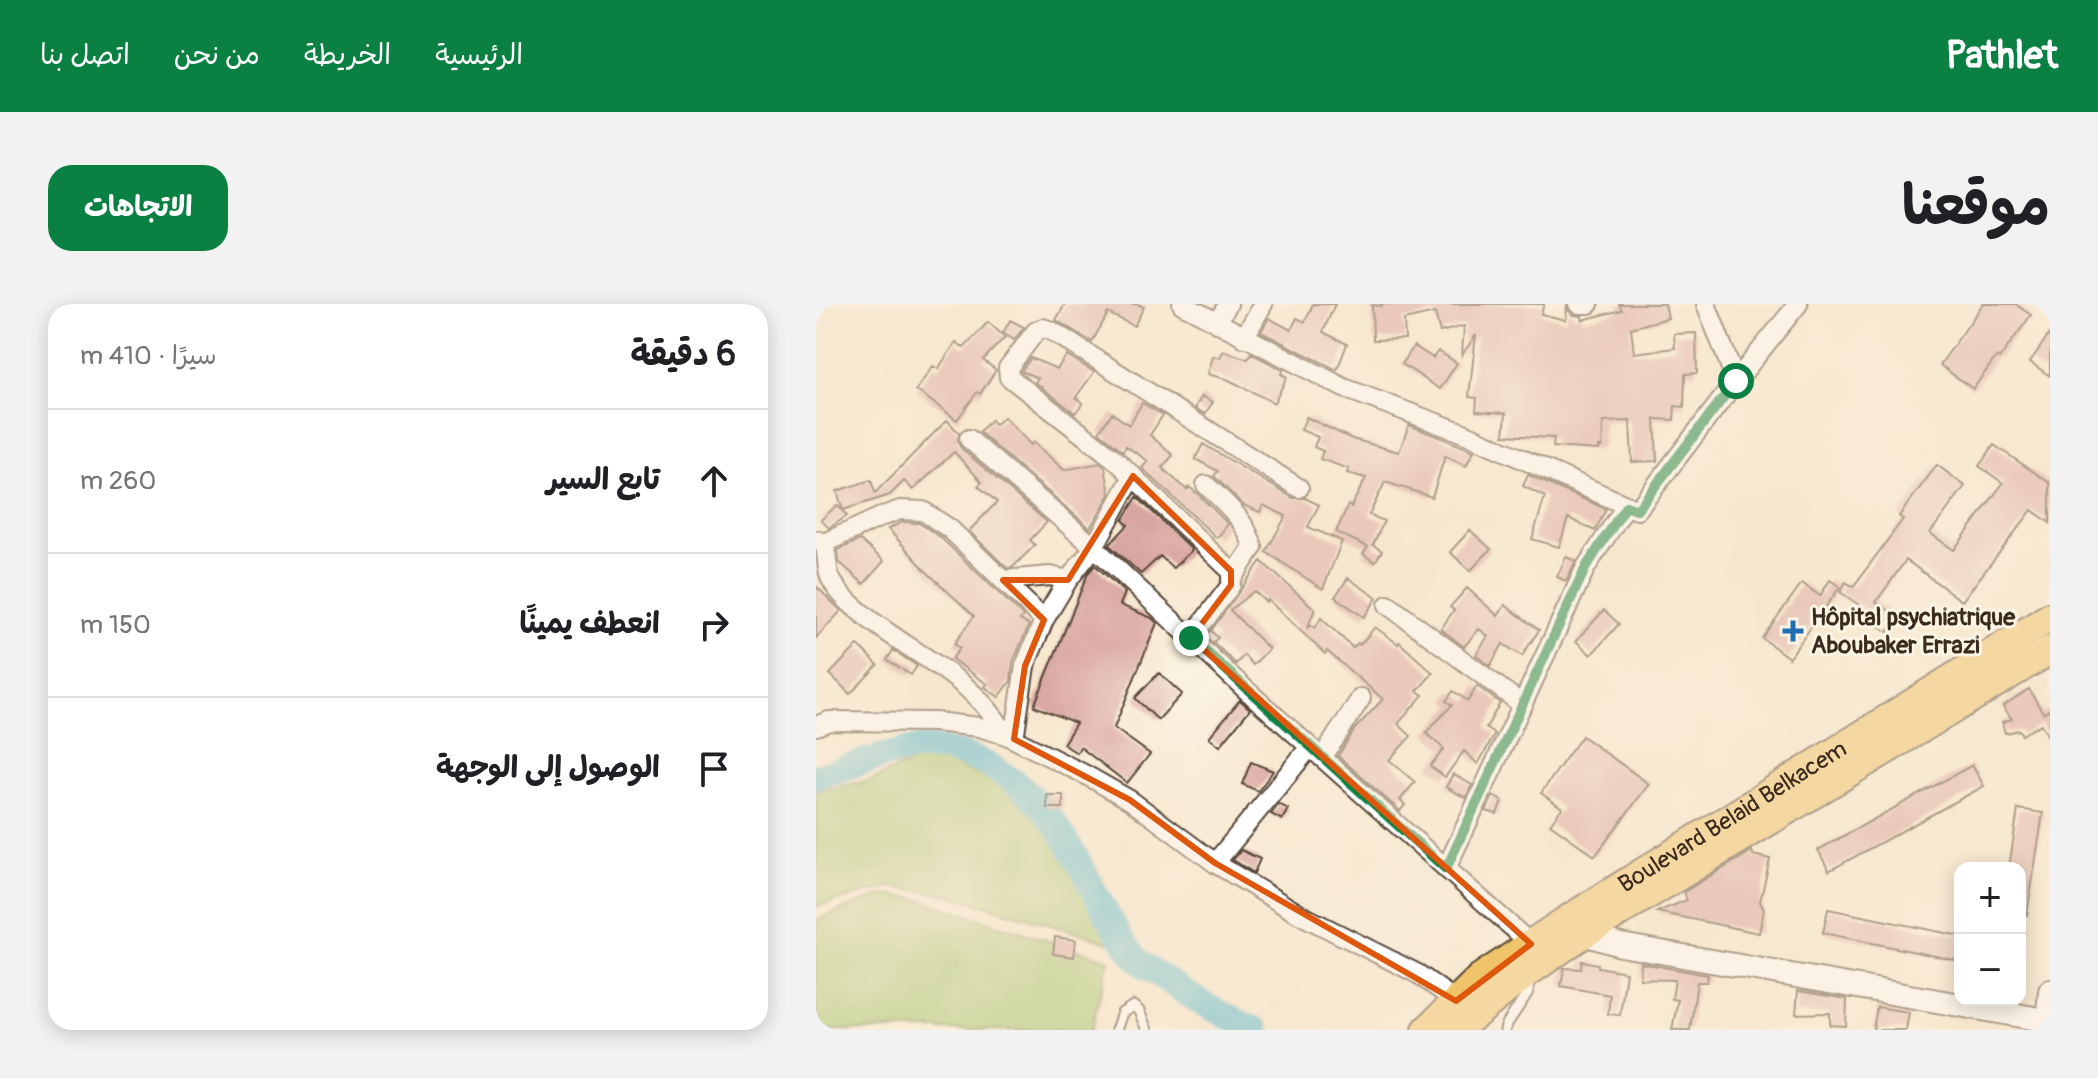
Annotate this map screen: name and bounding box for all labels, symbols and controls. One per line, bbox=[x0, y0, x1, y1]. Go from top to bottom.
text: Pathlet bbox=[1946, 32, 2058, 80]
text: اتصل بنا bbox=[40, 38, 130, 73]
text: من نحن bbox=[174, 38, 260, 73]
text: الخريطة bbox=[304, 38, 391, 73]
text: الرئيسية bbox=[435, 38, 523, 73]
button: الاتجاهات bbox=[48, 165, 228, 251]
text: موقعنا bbox=[1902, 172, 2050, 241]
text: 6 دقيقة bbox=[630, 333, 736, 376]
text: سيرًا · 410 m bbox=[80, 340, 217, 372]
route start bbox=[1718, 363, 1754, 399]
icon: ahead bbox=[692, 459, 736, 503]
text: تابع السير bbox=[547, 461, 660, 498]
text: 260 m bbox=[80, 465, 156, 497]
icon: right bbox=[692, 603, 736, 647]
place label: Hôpital psychiatrique Aboubaker Errazi bbox=[1811, 603, 2016, 660]
text: انعطف يمينًا bbox=[520, 605, 660, 642]
text: 150 m bbox=[80, 609, 151, 641]
route end bbox=[1173, 620, 1209, 656]
marker: Hôpital psychiatrique Aboubaker Errazi bbox=[1782, 620, 1804, 642]
street label: Boulevard Belaid Belkacem bbox=[1613, 734, 1852, 899]
icon: arrive bbox=[692, 747, 736, 791]
text: الوصول إلى الوجهة bbox=[436, 749, 660, 786]
map controls bbox=[1954, 862, 2026, 1006]
button: + bbox=[1954, 862, 2026, 934]
button: − bbox=[1954, 934, 2026, 1006]

